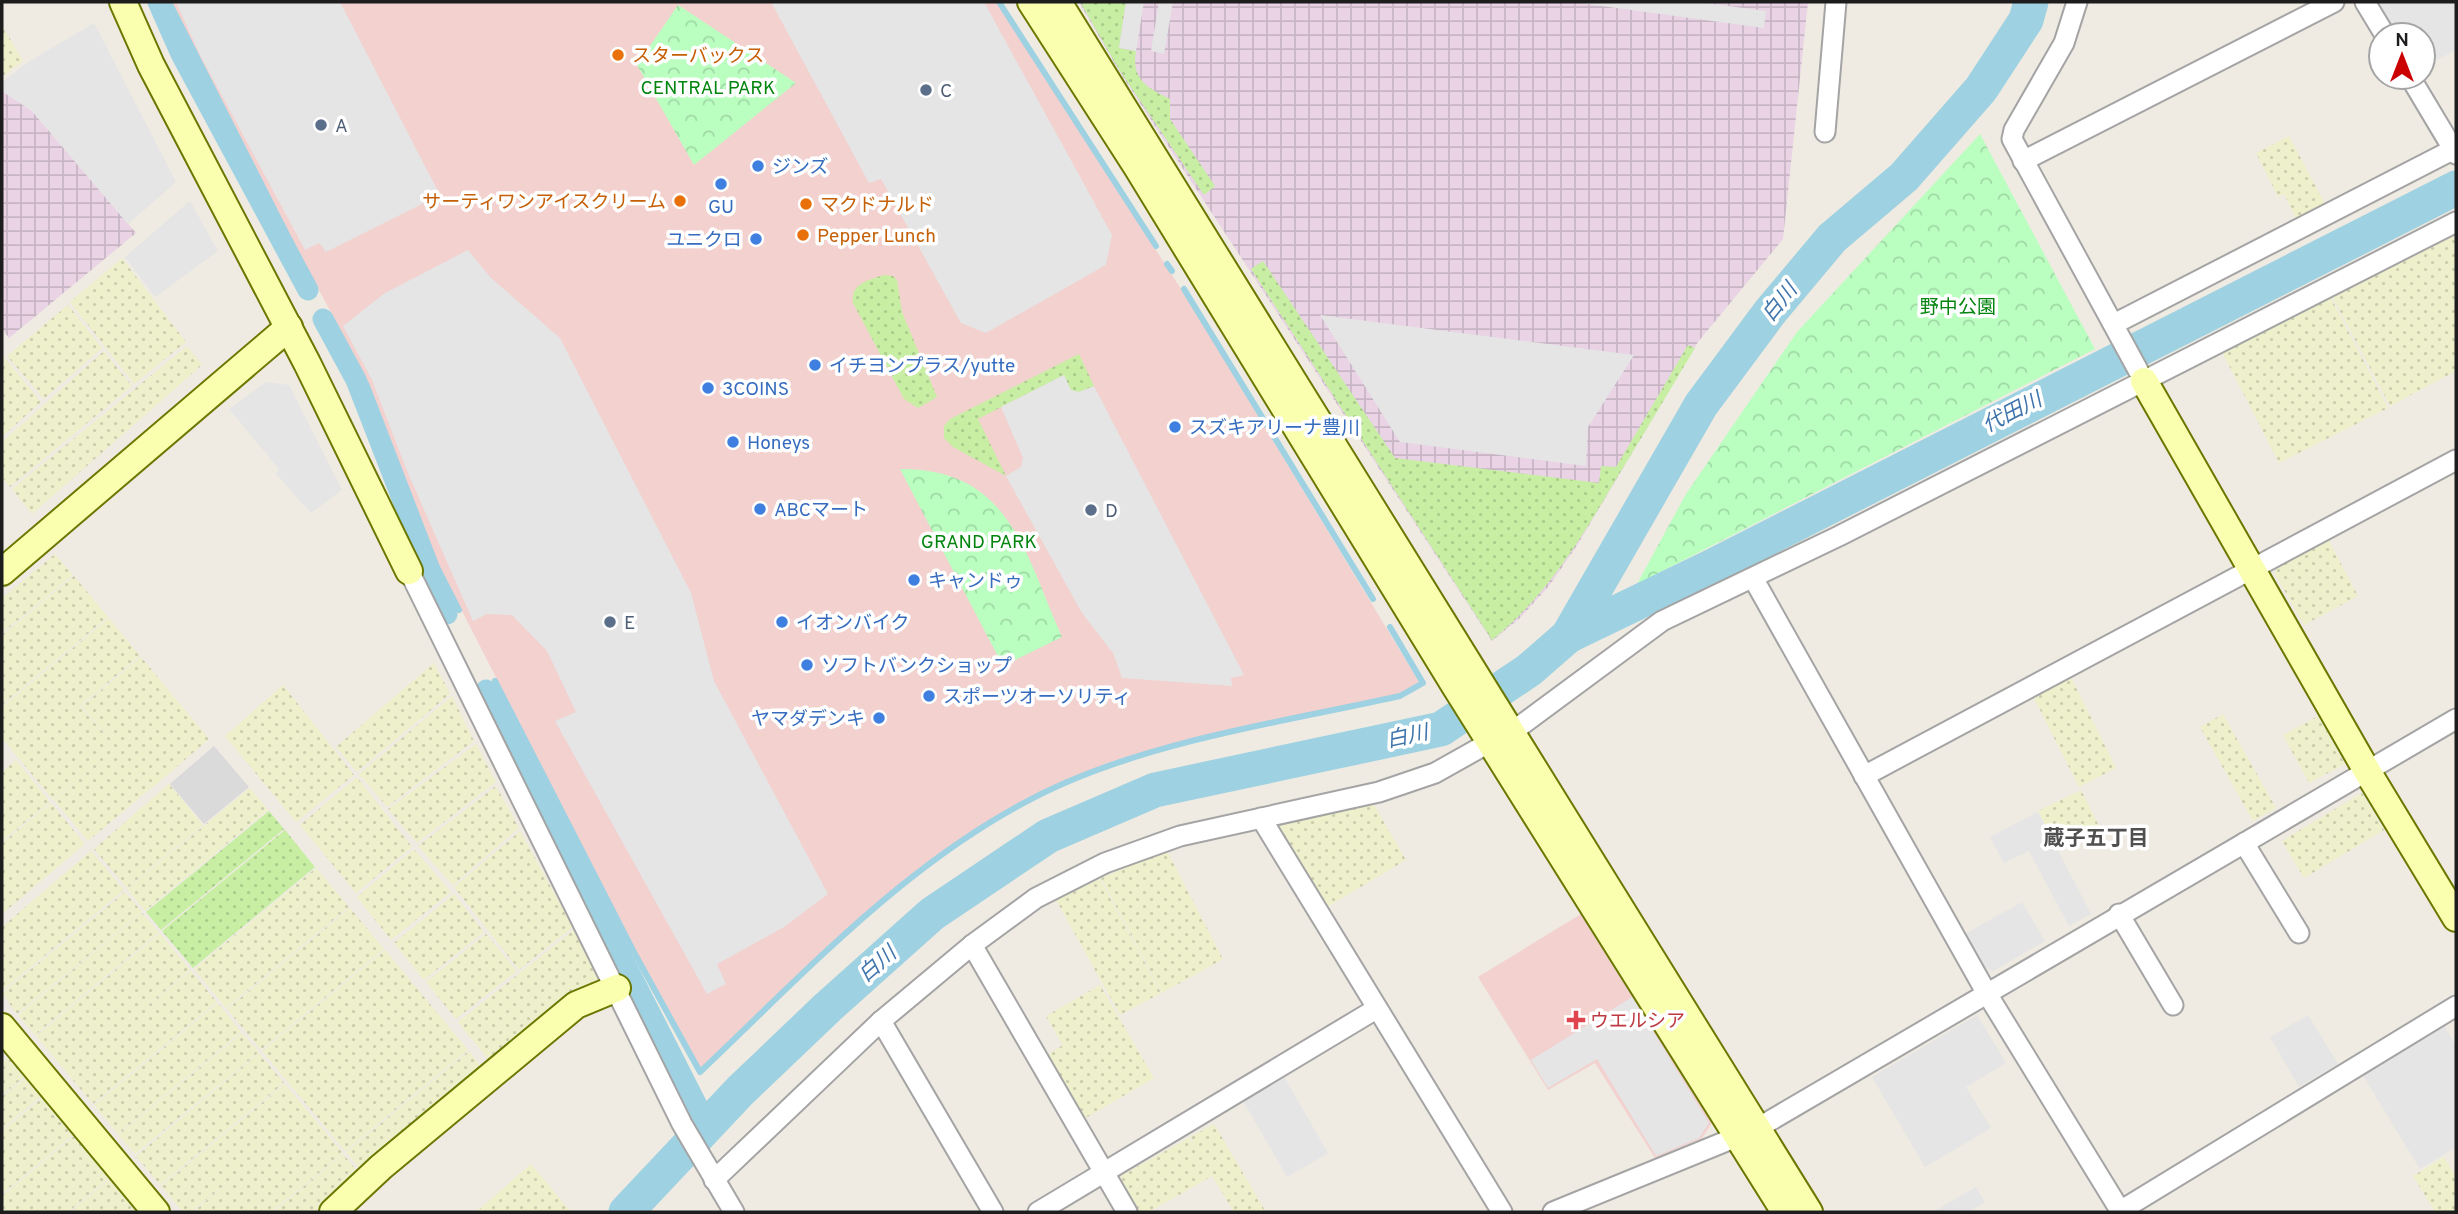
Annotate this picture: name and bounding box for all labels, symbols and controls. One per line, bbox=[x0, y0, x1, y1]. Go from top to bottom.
north arrow bbox=[2367, 21, 2437, 91]
text: N bbox=[2395, 29, 2409, 53]
place label: スターバックス bbox=[632, 45, 764, 69]
marker: スターバックス bbox=[610, 47, 626, 63]
park label: CENTRAL PARK bbox=[641, 77, 775, 101]
place label: C bbox=[940, 80, 952, 104]
marker: C bbox=[918, 82, 934, 98]
place label: A bbox=[335, 115, 348, 139]
marker: A bbox=[313, 117, 329, 133]
place label: ジンズ bbox=[772, 156, 829, 180]
marker: ジンズ bbox=[750, 158, 766, 174]
marker: GU bbox=[713, 176, 729, 192]
place label: サーティワンアイスクリーム bbox=[422, 191, 666, 215]
marker: サーティワンアイスクリーム bbox=[672, 193, 688, 209]
place label: マクドナルド bbox=[820, 194, 934, 218]
place label: GU bbox=[708, 196, 734, 220]
marker: マクドナルド bbox=[798, 196, 814, 212]
place label: Pepper Lunch bbox=[817, 225, 936, 249]
marker: Pepper Lunch bbox=[795, 227, 811, 243]
place label: ユニクロ bbox=[666, 229, 742, 253]
marker: ユニクロ bbox=[748, 231, 764, 247]
water label: 白川 bbox=[1756, 277, 1805, 328]
park label: 野中公園 bbox=[1920, 296, 1996, 320]
place label: イチヨンプラス/yutte bbox=[829, 355, 1015, 379]
marker: イチヨンプラス/yutte bbox=[807, 357, 823, 373]
place label: 3COINS bbox=[722, 378, 789, 402]
marker: 3COINS bbox=[700, 380, 716, 396]
water label: 代田川 bbox=[1978, 386, 2049, 440]
place label: スズキアリーナ豊川 bbox=[1189, 417, 1360, 441]
marker: スズキアリーナ豊川 bbox=[1167, 419, 1183, 435]
place label: Honeys bbox=[747, 432, 810, 456]
marker: Honeys bbox=[725, 434, 741, 450]
place label: ABCマート bbox=[774, 499, 868, 523]
place label: D bbox=[1105, 500, 1118, 524]
marker: ABCマート bbox=[752, 501, 768, 517]
marker: D bbox=[1083, 502, 1099, 518]
park label: GRAND PARK bbox=[921, 531, 1037, 555]
place label: キャンドゥ bbox=[928, 570, 1023, 594]
marker: キャンドゥ bbox=[906, 572, 922, 588]
place label: E bbox=[624, 612, 635, 636]
place label: イオンバイク bbox=[796, 612, 910, 636]
marker: E bbox=[602, 614, 618, 630]
marker: イオンバイク bbox=[774, 614, 790, 630]
place label: ソフトバンクショップ bbox=[821, 655, 1012, 679]
marker: ソフトバンクショップ bbox=[799, 657, 815, 673]
place label: スポーツオーソリティ bbox=[943, 686, 1131, 710]
marker: スポーツオーソリティ bbox=[921, 688, 937, 704]
place label: ヤマダデンキ bbox=[751, 708, 865, 732]
marker: ヤマダデンキ bbox=[871, 710, 887, 726]
water label: 白川 bbox=[1384, 719, 1433, 755]
district label: 蔵子五丁目 bbox=[2044, 826, 2149, 853]
water label: 白川 bbox=[853, 940, 904, 989]
place label: ウエルシア bbox=[1590, 1010, 1685, 1034]
marker: ウエルシア bbox=[1568, 1012, 1584, 1028]

